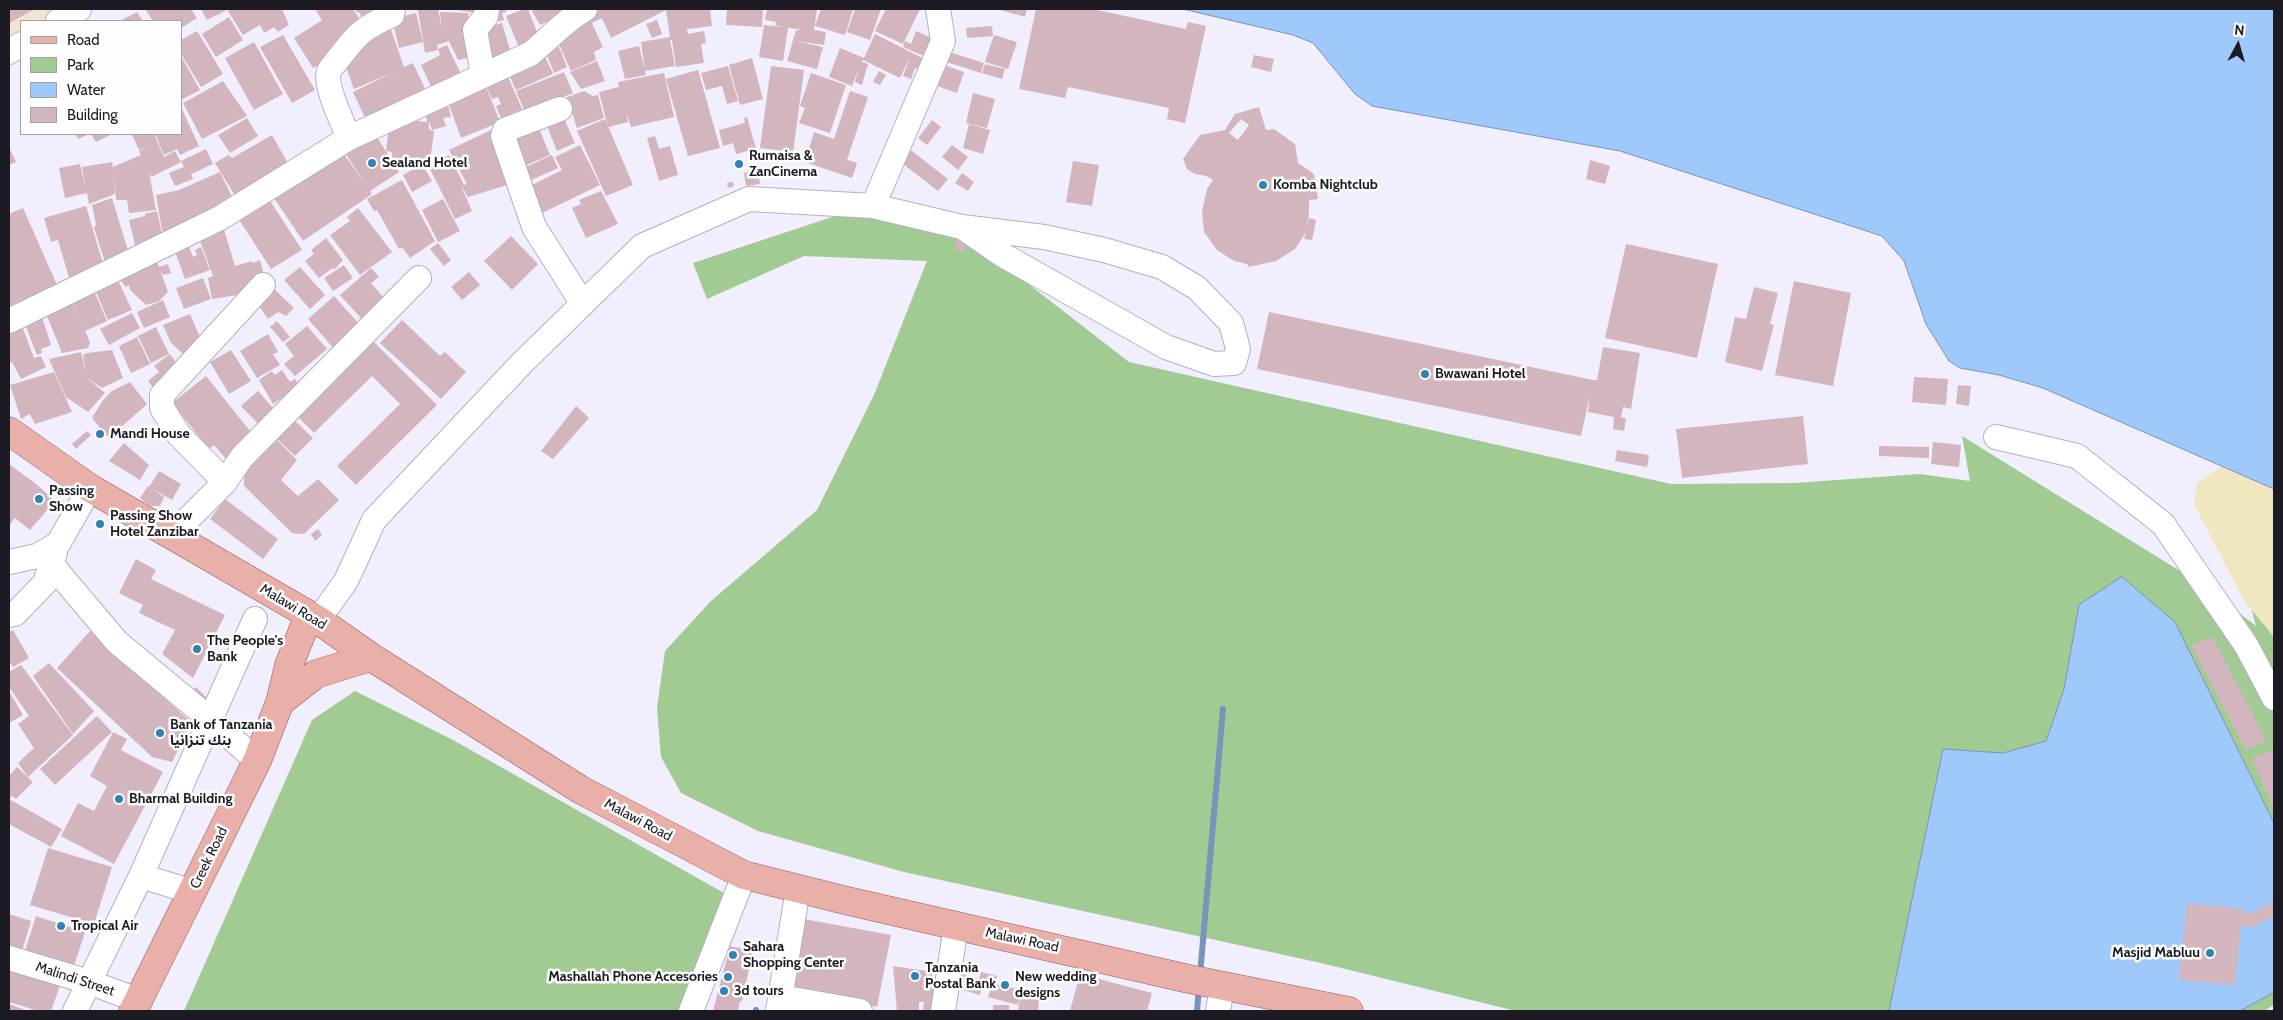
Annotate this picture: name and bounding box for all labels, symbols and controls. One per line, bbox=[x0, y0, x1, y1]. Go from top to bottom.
legend bbox=[20, 20, 182, 135]
north arrow bbox=[2213, 20, 2263, 70]
text: N bbox=[2234, 21, 2245, 40]
text: Road bbox=[67, 31, 100, 49]
text: Park bbox=[67, 56, 94, 74]
text: Water bbox=[67, 81, 105, 99]
text: Building bbox=[67, 106, 118, 124]
place label: Rumaisa & ZanCinema bbox=[749, 148, 817, 180]
place label: Sealand Hotel bbox=[382, 155, 467, 171]
marker: Sealand Hotel bbox=[366, 157, 378, 169]
marker: Rumaisa & ZanCinema bbox=[733, 158, 745, 170]
place label: Komba Nightclub bbox=[1273, 177, 1378, 193]
marker: Komba Nightclub bbox=[1257, 179, 1269, 191]
place label: Bwawani Hotel bbox=[1435, 366, 1525, 382]
marker: Bwawani Hotel bbox=[1419, 368, 1431, 380]
place label: Mandi House bbox=[110, 426, 190, 442]
marker: Mandi House bbox=[94, 428, 106, 440]
place label: Passing Show bbox=[49, 483, 94, 516]
marker: Passing Show bbox=[33, 493, 45, 505]
place label: Passing Show Hotel Zanzibar bbox=[110, 508, 199, 540]
marker: Passing Show Hotel Zanzibar bbox=[94, 518, 106, 530]
street label: Malawi Road bbox=[257, 581, 329, 633]
place label: The People's Bank bbox=[207, 633, 283, 666]
marker: The People's Bank bbox=[191, 643, 203, 655]
place label: Bank of Tanzania بنك تنزانيا bbox=[170, 717, 273, 750]
marker: Bank of Tanzania بنك تنزانيا bbox=[154, 727, 166, 739]
place label: Bharmal Building bbox=[129, 791, 232, 807]
marker: Bharmal Building bbox=[113, 793, 125, 805]
street label: Malawi Road bbox=[601, 795, 675, 845]
street label: Creek Road bbox=[187, 824, 231, 892]
place label: Tropical Air bbox=[71, 918, 138, 934]
marker: Tropical Air bbox=[55, 920, 67, 932]
street label: Malawi Road bbox=[984, 924, 1060, 956]
place label: Sahara Shopping Center bbox=[743, 939, 844, 972]
place label: Masjid Mabluu bbox=[2112, 945, 2200, 961]
marker: Masjid Mabluu bbox=[2204, 947, 2216, 959]
marker: Sahara Shopping Center bbox=[727, 949, 739, 961]
street label: Malindi Street bbox=[33, 958, 117, 1000]
place label: Tanzania Postal Bank bbox=[925, 960, 996, 992]
place label: Mashallah Phone Accesories bbox=[548, 969, 718, 985]
place label: New wedding designs bbox=[1015, 969, 1097, 1002]
marker: Tanzania Postal Bank bbox=[909, 970, 921, 982]
marker: Mashallah Phone Accesories bbox=[722, 971, 734, 983]
marker: New wedding designs bbox=[999, 979, 1011, 991]
place label: 3d tours bbox=[734, 983, 784, 999]
marker: 3d tours bbox=[718, 985, 730, 997]

